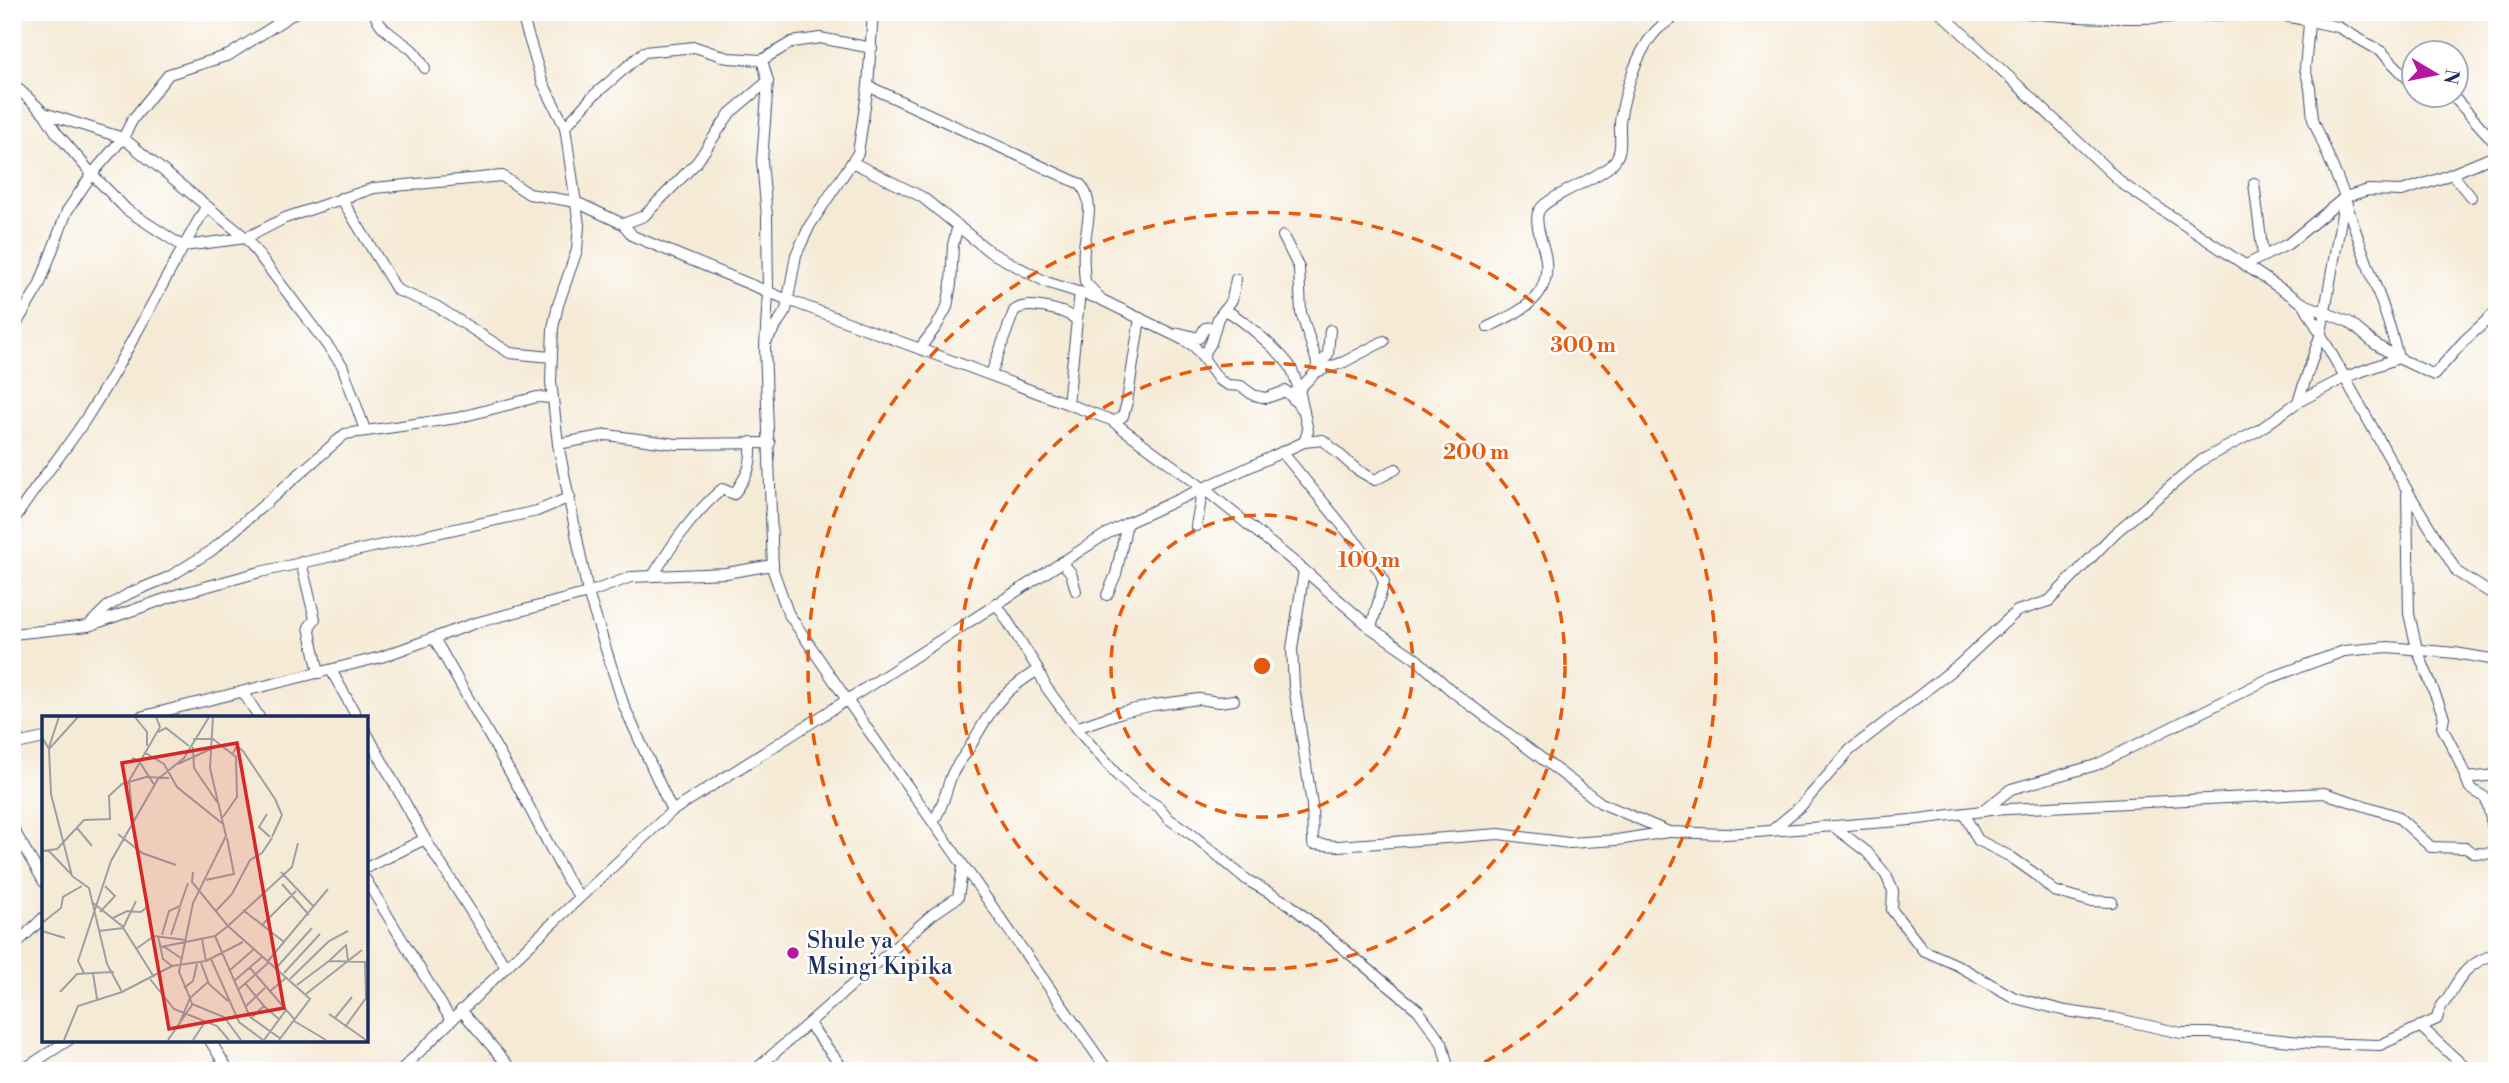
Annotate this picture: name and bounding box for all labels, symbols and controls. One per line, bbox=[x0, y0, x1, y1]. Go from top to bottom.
north arrow bbox=[2400, 38, 2470, 108]
text: N bbox=[2438, 67, 2464, 86]
text: 300 m bbox=[1550, 333, 1616, 359]
text: 200 m bbox=[1443, 440, 1509, 466]
text: 100 m bbox=[1338, 548, 1400, 574]
centre of rings bbox=[1250, 654, 1274, 678]
inset map bbox=[42, 716, 368, 1041]
place label: Shule ya Msingi Kipika bbox=[807, 927, 953, 981]
marker: Shule ya Msingi Kipika bbox=[785, 945, 801, 961]

